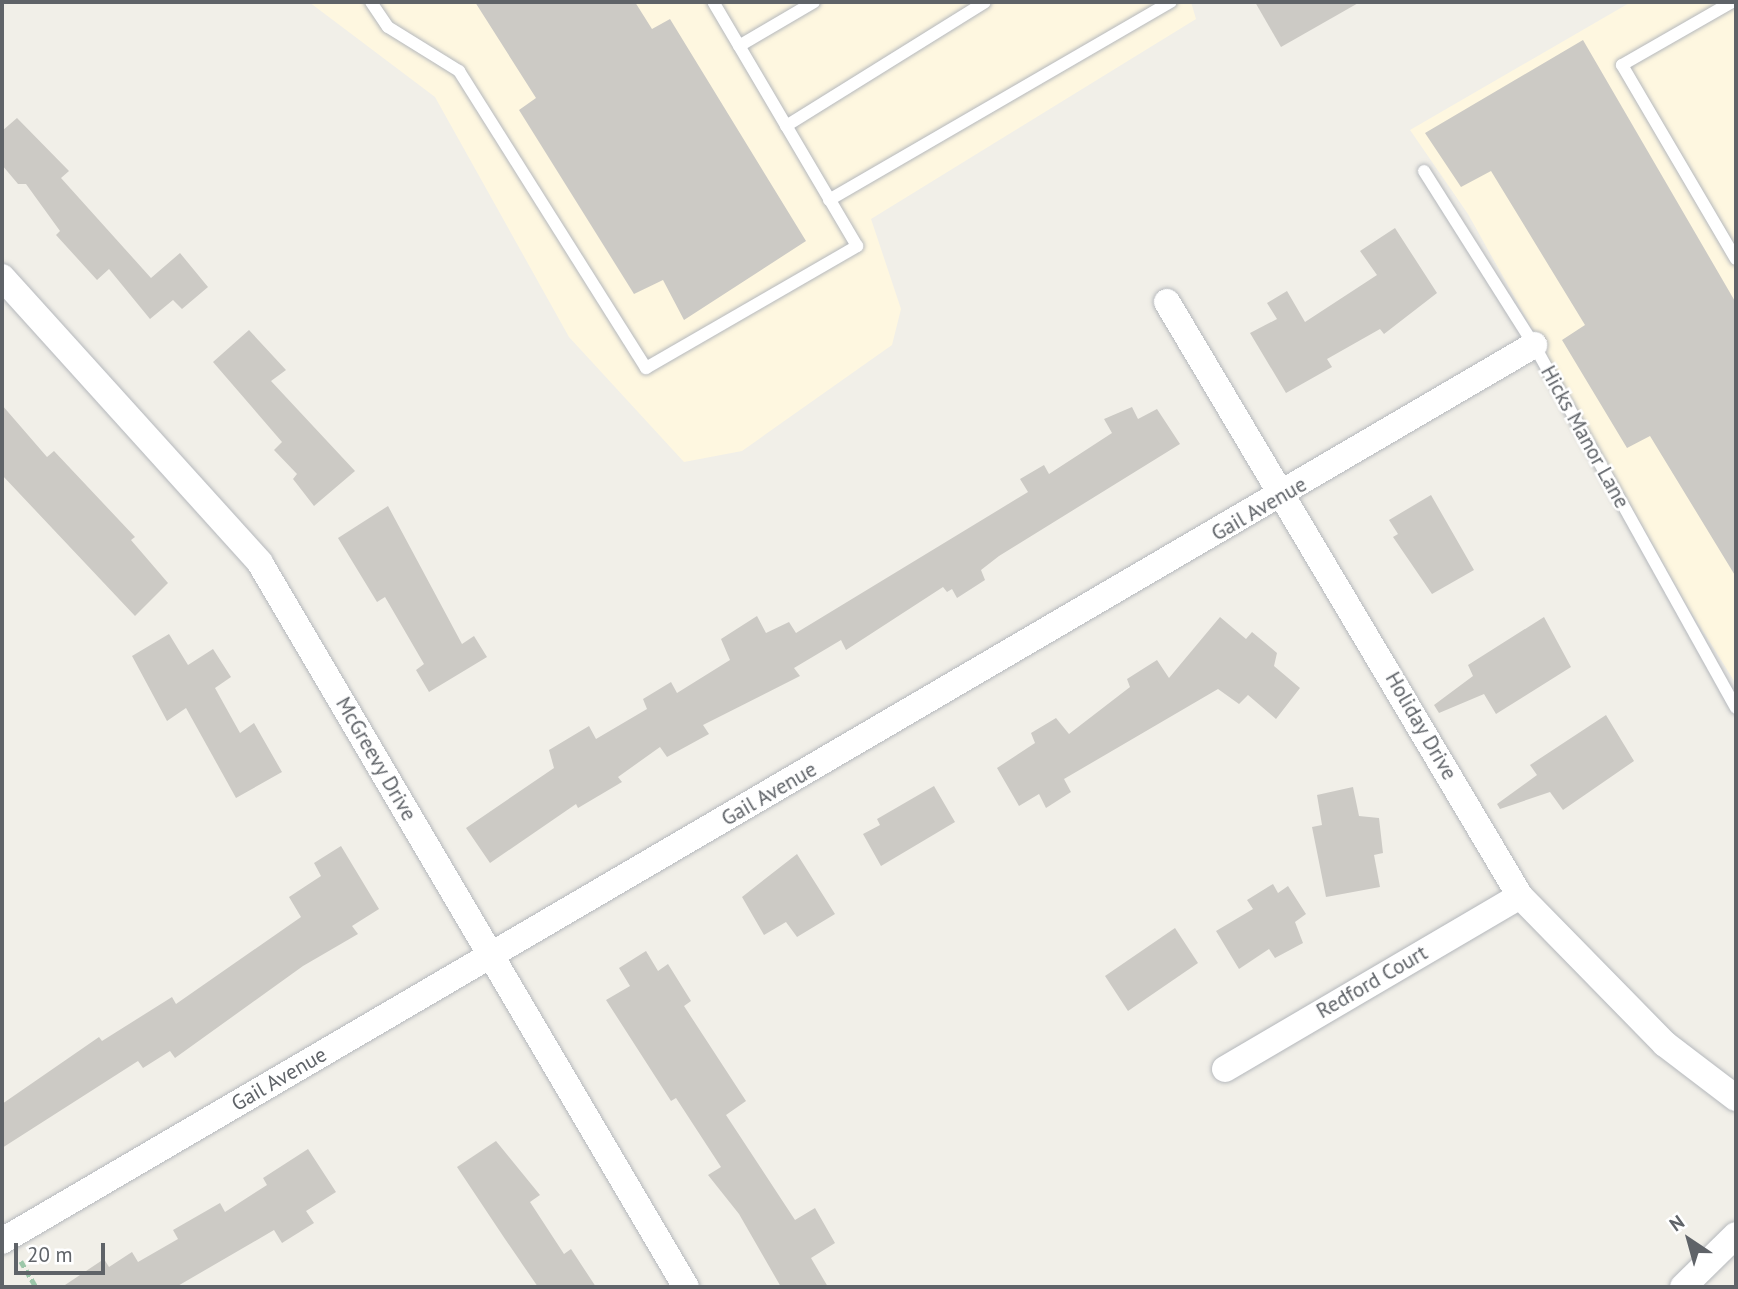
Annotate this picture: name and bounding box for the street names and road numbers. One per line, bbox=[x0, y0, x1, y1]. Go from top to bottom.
street label: Hicks Manor Lane bbox=[1535, 361, 1635, 513]
street label: Gail Avenue bbox=[1207, 472, 1311, 546]
street label: Holiday Drive bbox=[1380, 667, 1462, 785]
street label: McGreevy Drive bbox=[330, 692, 422, 826]
street label: Gail Avenue bbox=[717, 757, 821, 831]
street label: Redford Court bbox=[1312, 940, 1432, 1024]
street label: Gail Avenue bbox=[227, 1042, 331, 1116]

